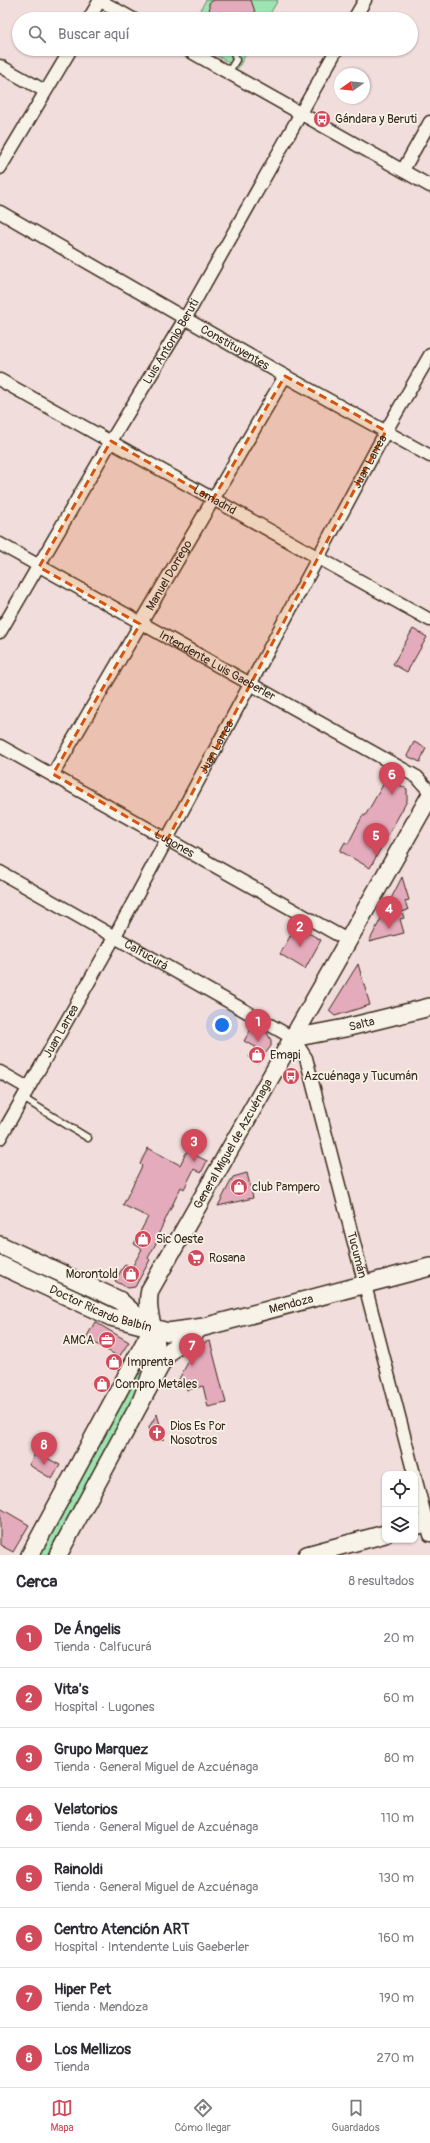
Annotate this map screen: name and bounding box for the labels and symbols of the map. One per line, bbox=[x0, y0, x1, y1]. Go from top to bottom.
north arrow bbox=[334, 68, 370, 104]
bus stop icon: Gándara y Beruti bbox=[312, 109, 332, 129]
place label: Gándara y Beruti bbox=[335, 112, 417, 127]
street label: Luis Antonio Beruti bbox=[140, 297, 203, 387]
street label: Constituyentes bbox=[197, 322, 272, 374]
street label: Juan Larrea bbox=[350, 432, 391, 491]
street label: Lamadrid bbox=[190, 482, 239, 518]
street label: Manuel Dorrego bbox=[143, 537, 196, 613]
street label: Intendente Luis Gaeberler bbox=[156, 627, 278, 705]
street label: Juan Larrea bbox=[196, 717, 238, 777]
pin: 6 bbox=[379, 762, 405, 795]
pin: 5 bbox=[363, 823, 389, 856]
street label: Lugones bbox=[152, 827, 197, 861]
pin: 4 bbox=[376, 896, 402, 929]
pin: 2 bbox=[287, 914, 313, 947]
street label: Calfucurá bbox=[121, 937, 171, 974]
street label: Juan Larrea bbox=[40, 1002, 83, 1061]
pin: 1 bbox=[245, 1009, 271, 1042]
street label: Salta bbox=[347, 1014, 376, 1035]
your location bbox=[212, 1015, 232, 1035]
shop icon: Emapi bbox=[247, 1045, 267, 1065]
place label: Emapi bbox=[270, 1048, 300, 1063]
bus stop icon: Azcuénaga y Tucumán bbox=[281, 1066, 301, 1086]
place label: Azcuénaga y Tucumán bbox=[304, 1069, 418, 1084]
street label: General Miguel de Azcuénaga bbox=[191, 1076, 276, 1212]
pin: 3 bbox=[181, 1129, 207, 1162]
shop icon: club Pampero bbox=[229, 1177, 249, 1197]
place label: club Pampero bbox=[252, 1180, 320, 1195]
shop icon: Sic Oeste bbox=[133, 1229, 153, 1249]
street label: Tucumán bbox=[343, 1230, 370, 1280]
place label: Sic Oeste bbox=[156, 1232, 204, 1247]
supermarket icon: Rosana bbox=[186, 1248, 206, 1268]
place label: Rosana bbox=[209, 1251, 246, 1266]
shop icon: Morontold bbox=[121, 1264, 141, 1284]
place label: Morontold bbox=[66, 1267, 118, 1282]
street label: Doctor Ricardo Balbín bbox=[47, 1282, 154, 1335]
street label: Mendoza bbox=[268, 1291, 315, 1317]
office icon: AMCA bbox=[97, 1330, 117, 1350]
place label: AMCA bbox=[62, 1333, 94, 1348]
pin: 7 bbox=[179, 1333, 205, 1366]
shop icon: Imprenta bbox=[104, 1352, 124, 1372]
place label: Imprenta bbox=[127, 1355, 174, 1370]
shop icon: Compro Metales bbox=[92, 1374, 112, 1394]
place label: Compro Metales bbox=[115, 1377, 198, 1392]
place label: Dios Es Por Nosotros bbox=[170, 1419, 226, 1448]
church icon: Dios Es Por Nosotros bbox=[147, 1423, 167, 1443]
pin: 8 bbox=[31, 1432, 57, 1465]

